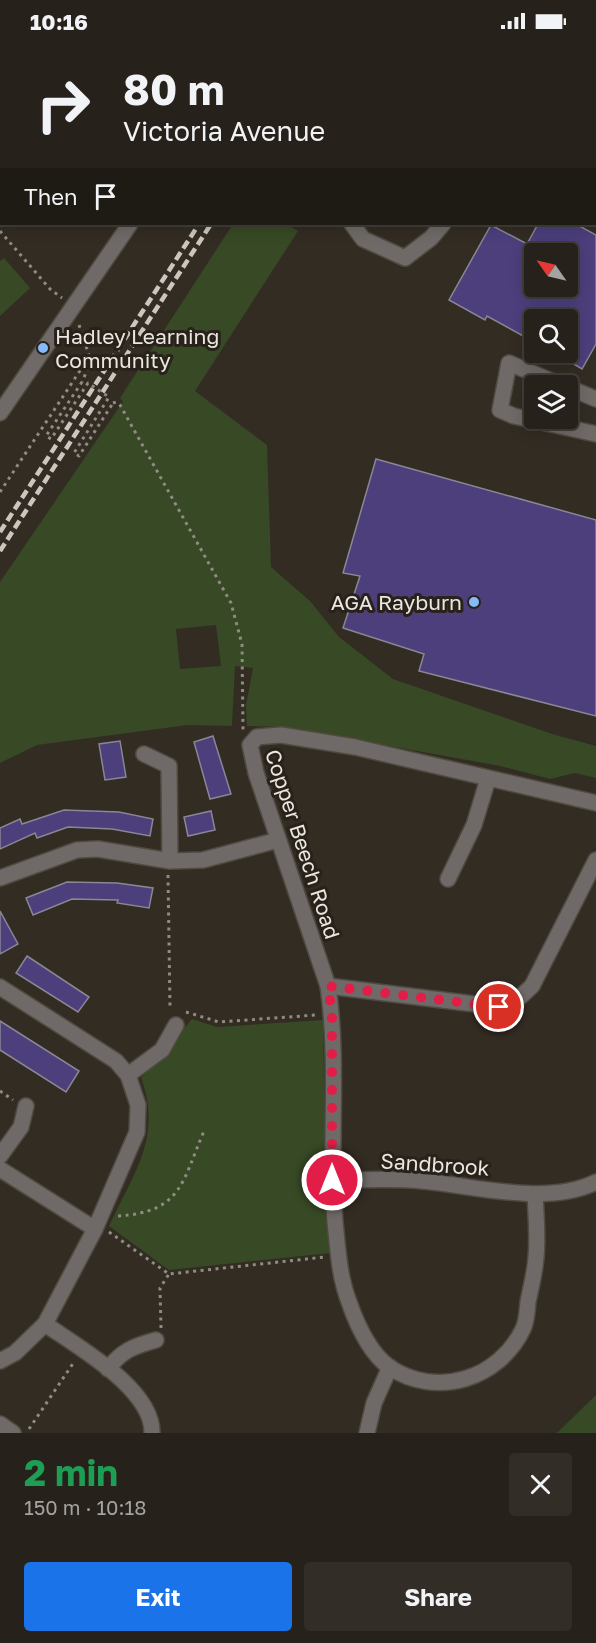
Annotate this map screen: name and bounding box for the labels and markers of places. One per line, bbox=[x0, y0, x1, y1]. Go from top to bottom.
place label: Hadley Learning Community bbox=[55, 323, 219, 373]
marker: Hadley Learning Community bbox=[36, 341, 50, 355]
place label: AGA Rayburn bbox=[331, 589, 462, 615]
marker: AGA Rayburn bbox=[467, 595, 481, 609]
pin bbox=[473, 981, 524, 1032]

